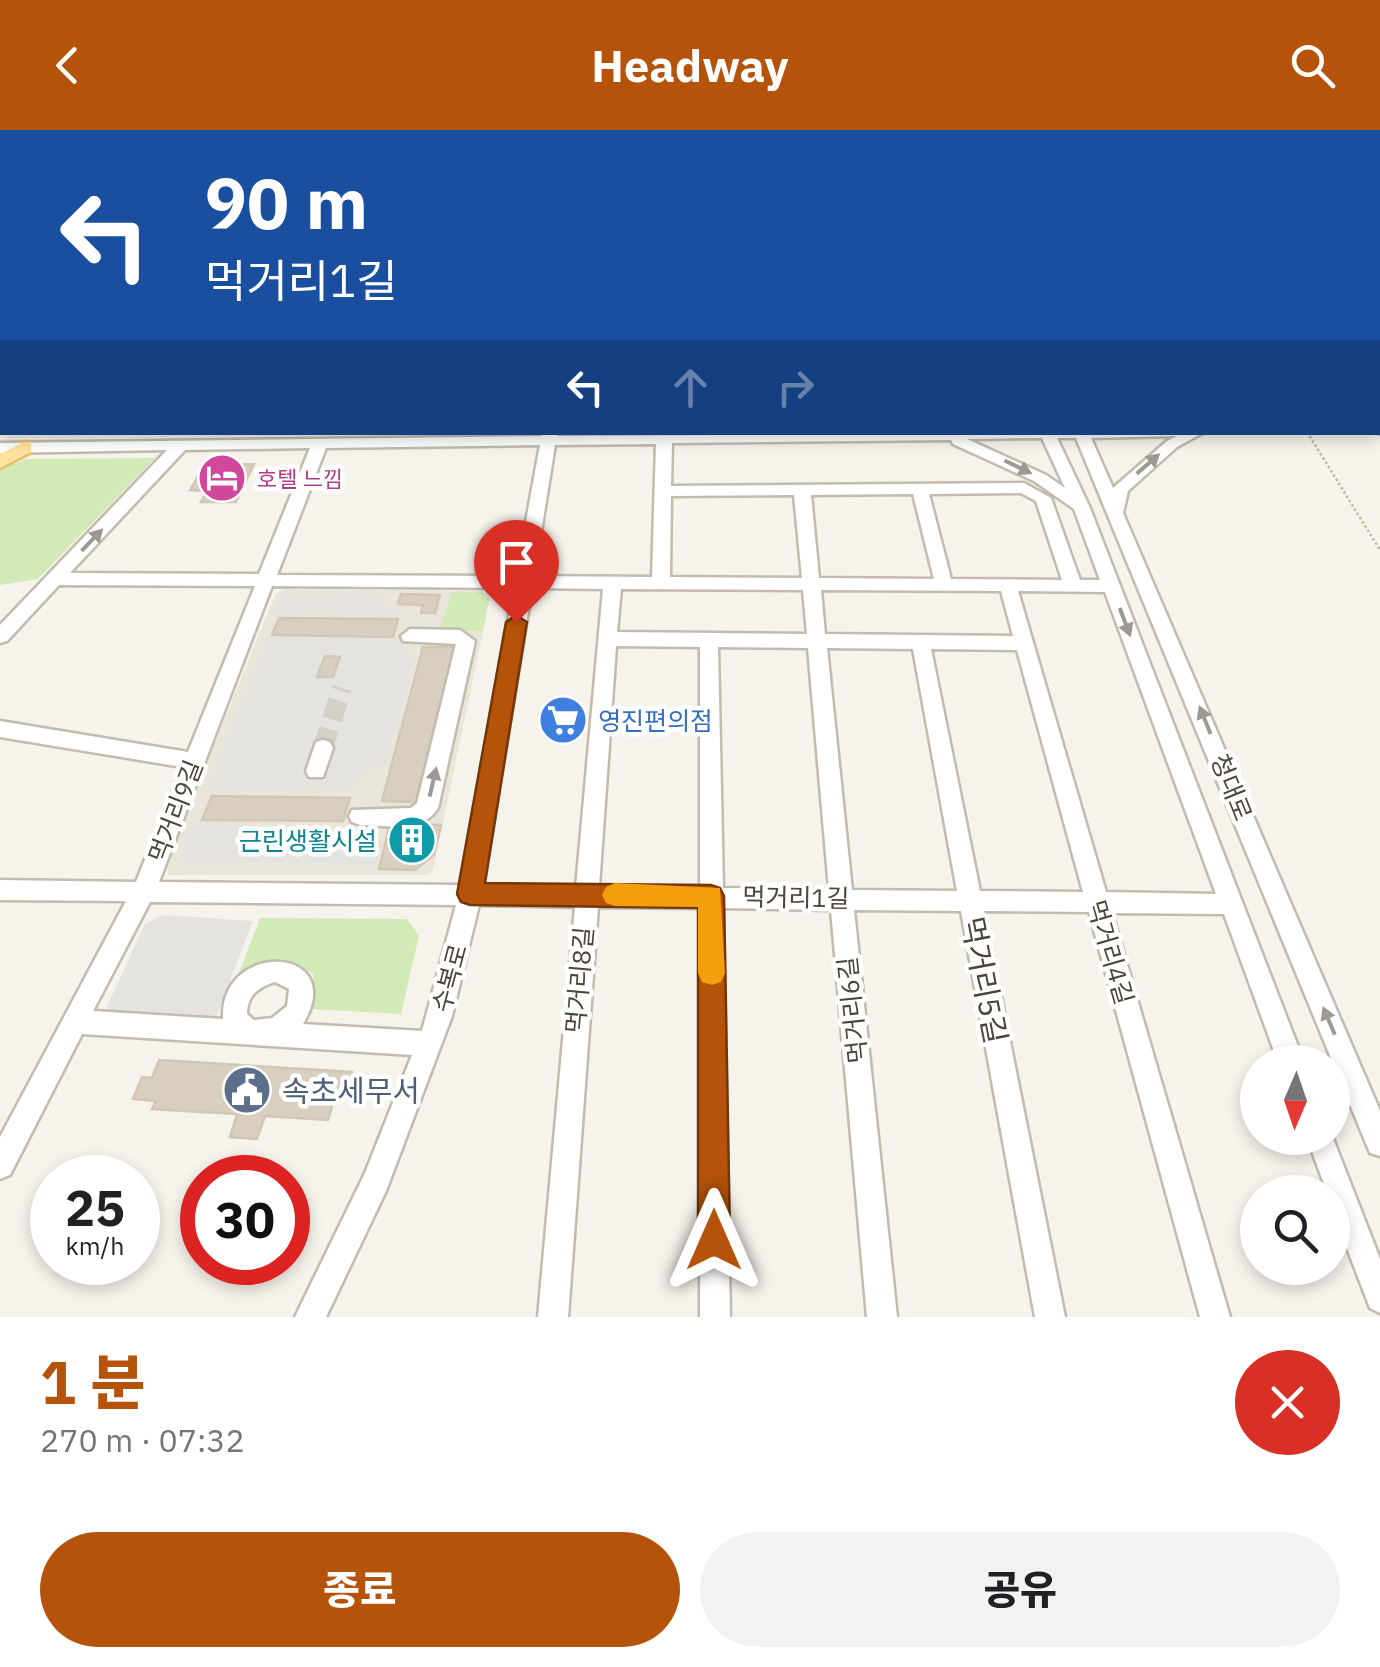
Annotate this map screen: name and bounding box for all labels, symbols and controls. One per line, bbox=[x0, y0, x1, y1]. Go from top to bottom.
text: Headway bbox=[591, 36, 789, 94]
icon: back bbox=[40, 38, 95, 93]
icon: search bbox=[1285, 38, 1340, 93]
text: 90 m bbox=[205, 157, 368, 248]
icon: left bbox=[40, 170, 170, 300]
text: 먹거리1길 bbox=[205, 251, 398, 309]
icon: left bbox=[558, 360, 613, 415]
icon: ahead bbox=[663, 360, 718, 415]
icon: right bbox=[768, 360, 823, 415]
hotel icon: 호텔 느낌 bbox=[196, 452, 248, 504]
one-way arrow bbox=[1135, 454, 1160, 476]
one-way arrow bbox=[1004, 458, 1033, 475]
place label: 호텔 느낌 bbox=[257, 464, 343, 493]
pin bbox=[474, 520, 559, 623]
one-way arrow bbox=[80, 529, 103, 553]
icon: arrive bbox=[489, 535, 544, 590]
one-way arrow bbox=[1118, 607, 1133, 637]
supermarket icon: 영진편의점 bbox=[537, 694, 589, 746]
place label: 영진편의점 bbox=[598, 704, 713, 737]
one-way arrow bbox=[1196, 705, 1212, 735]
street label: 청대로 bbox=[1204, 749, 1260, 825]
street label: 먹거리9길 bbox=[140, 755, 210, 867]
one-way arrow bbox=[426, 767, 441, 798]
building icon: 근린생활시설 bbox=[386, 814, 438, 866]
place label: 근린생활시설 bbox=[239, 824, 377, 857]
street label: 먹거리1길 bbox=[742, 880, 850, 914]
street label: 먹거리4길 bbox=[1080, 896, 1142, 1008]
street label: 먹거리5길 bbox=[954, 913, 1016, 1047]
street label: 먹거리8길 bbox=[558, 925, 600, 1035]
street label: 수복로 bbox=[424, 940, 474, 1016]
street label: 먹거리6길 bbox=[830, 955, 874, 1065]
one-way arrow bbox=[1321, 1006, 1337, 1036]
north arrow bbox=[1240, 1045, 1350, 1155]
map controls bbox=[1240, 1045, 1350, 1285]
public building icon: 속초세무서 bbox=[221, 1064, 273, 1116]
place label: 속초세무서 bbox=[282, 1071, 420, 1110]
speed limit sign: 30 bbox=[180, 1155, 310, 1285]
text: 25 bbox=[65, 1175, 125, 1240]
button: search bbox=[1240, 1175, 1350, 1285]
position arrow bbox=[662, 1188, 766, 1292]
text: km/h bbox=[66, 1229, 124, 1262]
text: 1 분 bbox=[40, 1342, 145, 1421]
button: close bbox=[1235, 1350, 1340, 1455]
text: 270 m · 07:32 bbox=[40, 1419, 245, 1461]
button: 종료 bbox=[40, 1532, 680, 1647]
button: 공유 bbox=[700, 1532, 1340, 1647]

